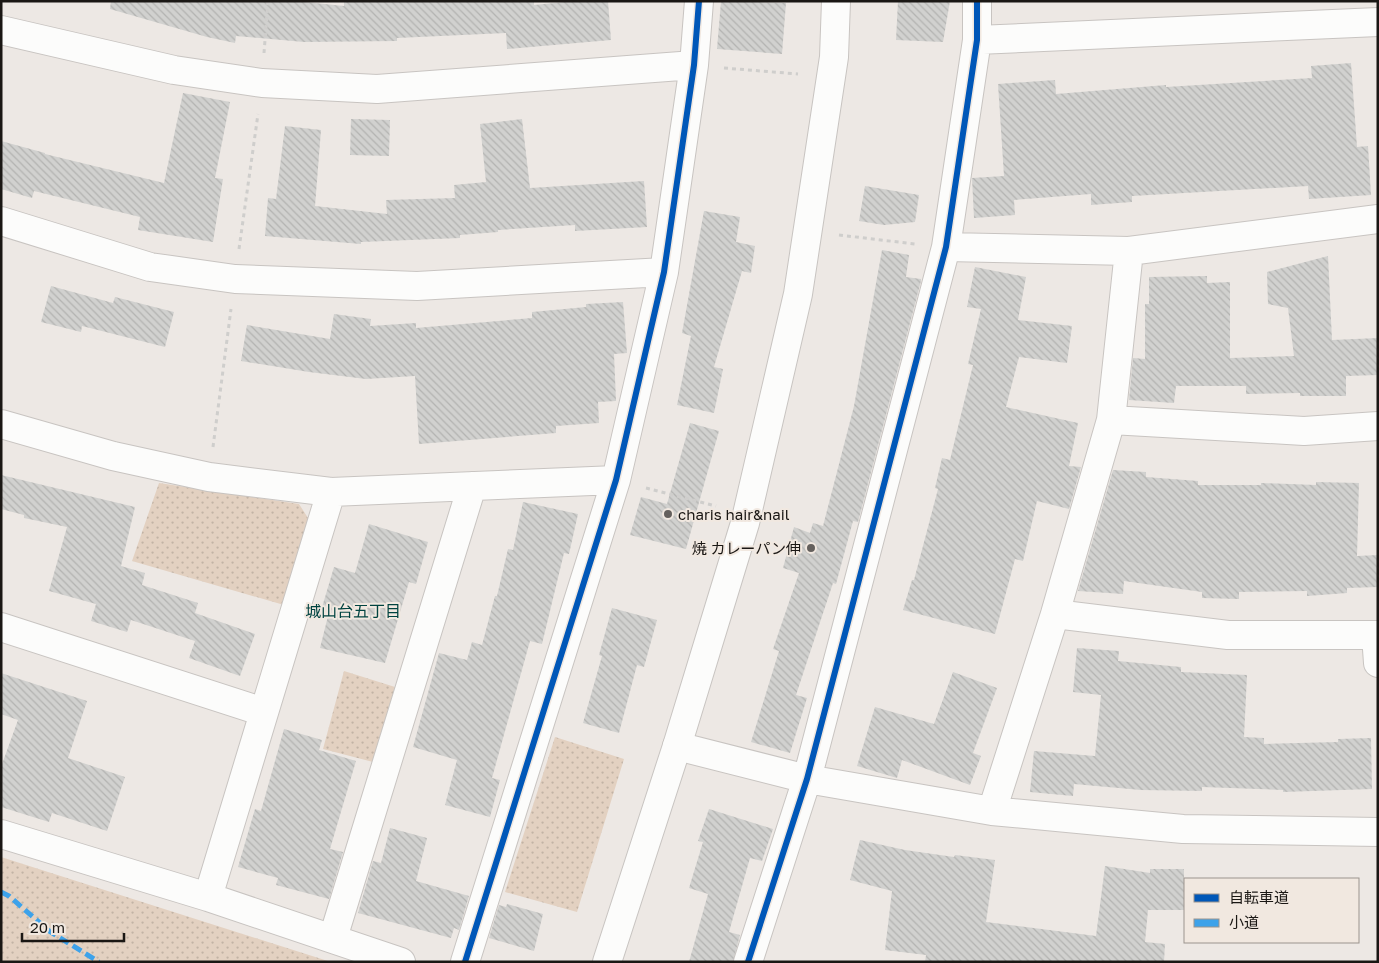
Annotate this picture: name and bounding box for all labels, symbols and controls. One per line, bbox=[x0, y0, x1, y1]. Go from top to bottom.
place label: charis hair&nail bbox=[678, 505, 790, 523]
marker: charis hair&nail bbox=[662, 508, 674, 520]
place label: 焼 カレーパン伸 bbox=[692, 539, 801, 557]
marker: 焼 カレーパン伸 bbox=[805, 542, 817, 554]
district label: 城山台五丁目 bbox=[305, 601, 401, 621]
legend bbox=[1184, 878, 1359, 943]
text: 自転車道 bbox=[1229, 888, 1289, 906]
scale bar bbox=[22, 910, 125, 942]
text: 小道 bbox=[1229, 913, 1259, 931]
text: 20 m bbox=[30, 918, 65, 936]

